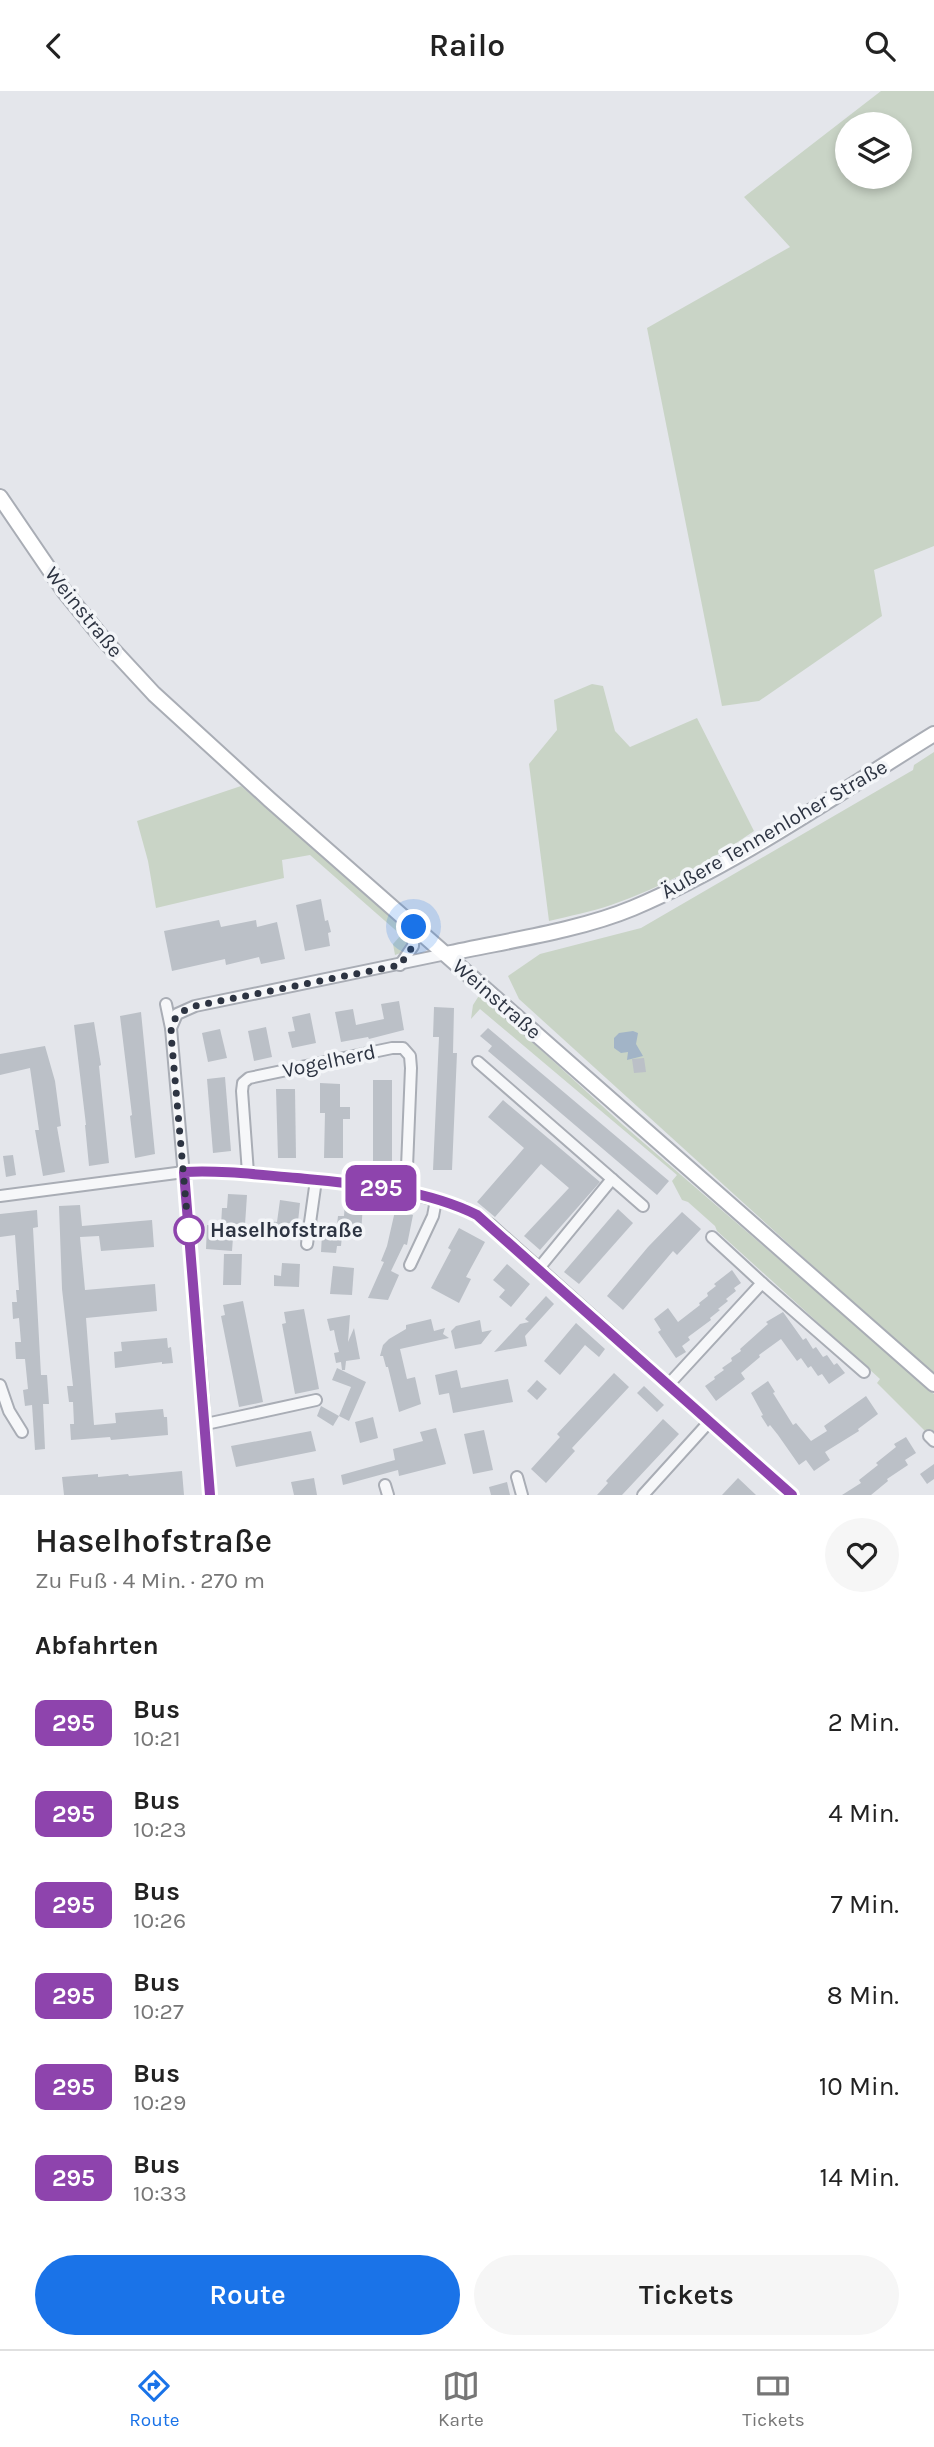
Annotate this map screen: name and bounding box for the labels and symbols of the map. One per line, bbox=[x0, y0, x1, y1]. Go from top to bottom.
street label: Weinstraße bbox=[40, 562, 128, 662]
street label: Äußere Tennenloher Straße bbox=[657, 754, 891, 904]
your location bbox=[396, 909, 431, 944]
street label: Weinstraße bbox=[448, 954, 546, 1044]
street label: Vogelherd bbox=[280, 1039, 378, 1083]
line badge: 295 bbox=[341, 1165, 421, 1211]
marker: Haselhofstraße bbox=[174, 1215, 204, 1245]
place label: Haselhofstraße bbox=[210, 1218, 363, 1242]

